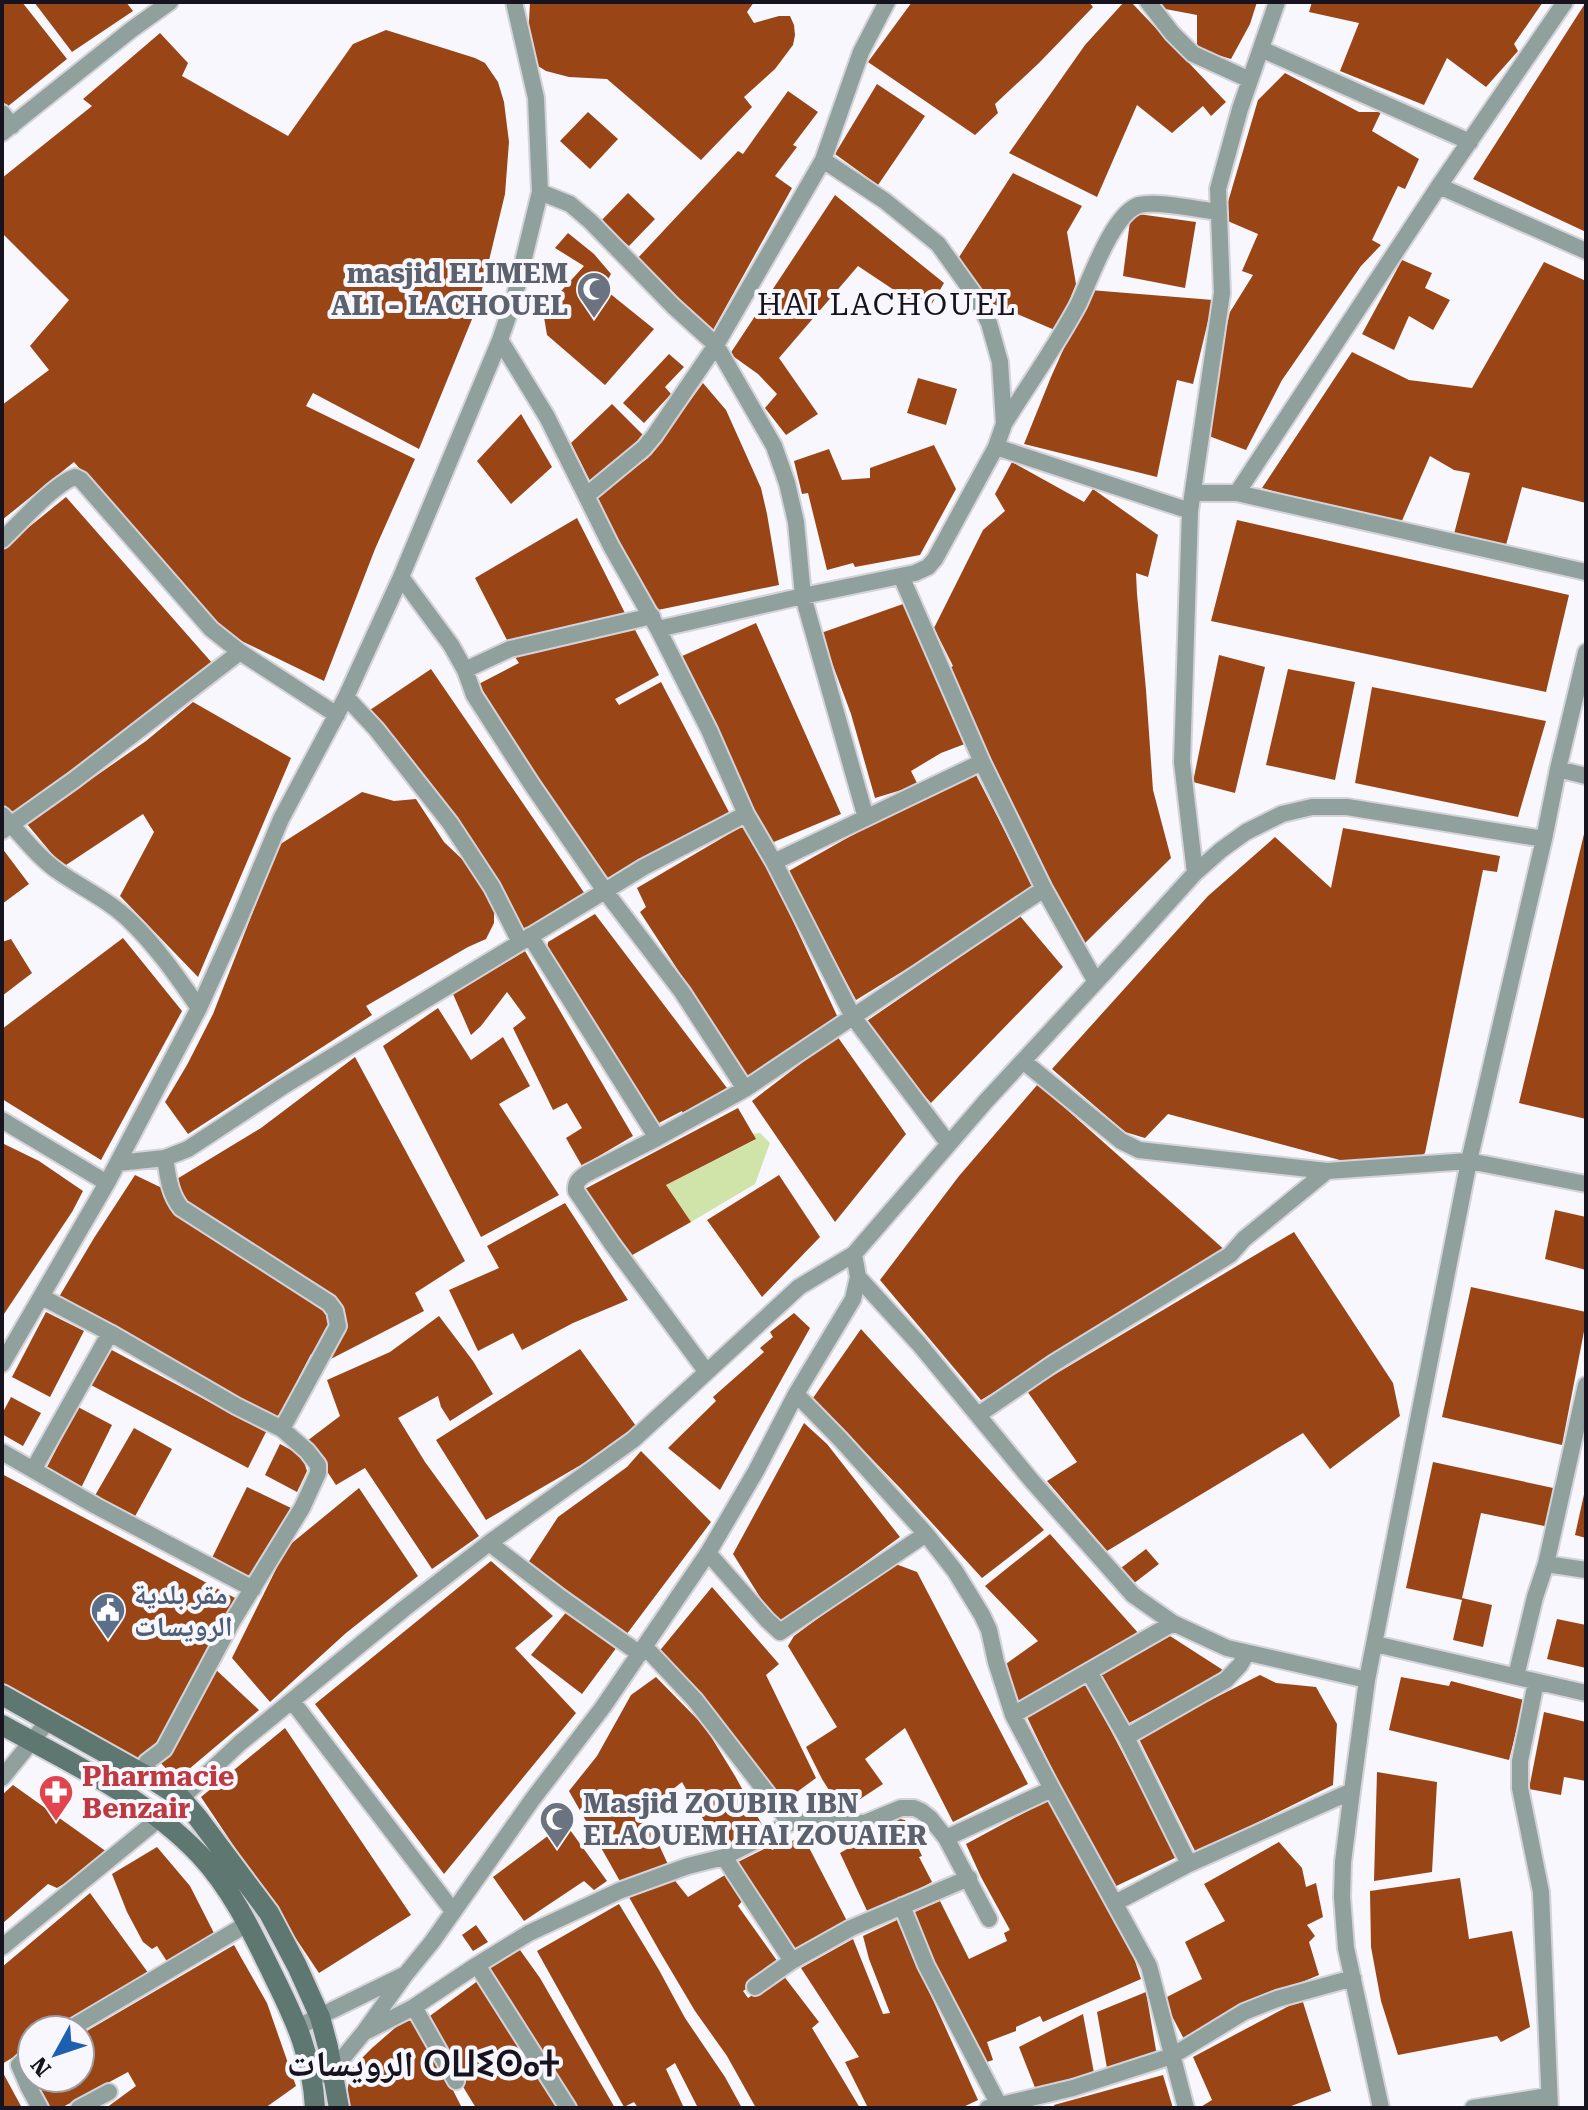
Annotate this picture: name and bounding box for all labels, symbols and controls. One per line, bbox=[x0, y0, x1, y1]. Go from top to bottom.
place label: masjid ELIMEM ALI - LACHOUEL bbox=[331, 257, 568, 322]
mosque icon: masjid ELIMEM ALI - LACHOUEL bbox=[575, 270, 613, 320]
district label: HAI LACHOUEL bbox=[757, 287, 1017, 322]
place label: مقر بلدية الرويسات bbox=[134, 1578, 233, 1643]
public building icon: مقر بلدية الرويسات bbox=[89, 1591, 127, 1641]
place label: Pharmacie Benzair bbox=[82, 1760, 235, 1825]
pharmacy icon: Pharmacie Benzair bbox=[37, 1773, 75, 1823]
place label: Masjid ZOUBIR IBN ELAOUEM HAI ZOUAIER bbox=[583, 1787, 927, 1852]
mosque icon: Masjid ZOUBIR IBN ELAOUEM HAI ZOUAIER bbox=[538, 1800, 576, 1850]
north arrow bbox=[16, 2014, 96, 2094]
district label: الرويسات ⵔⵡⵉⵙⴰⵜ bbox=[287, 2043, 559, 2085]
text: N bbox=[26, 2052, 56, 2081]

